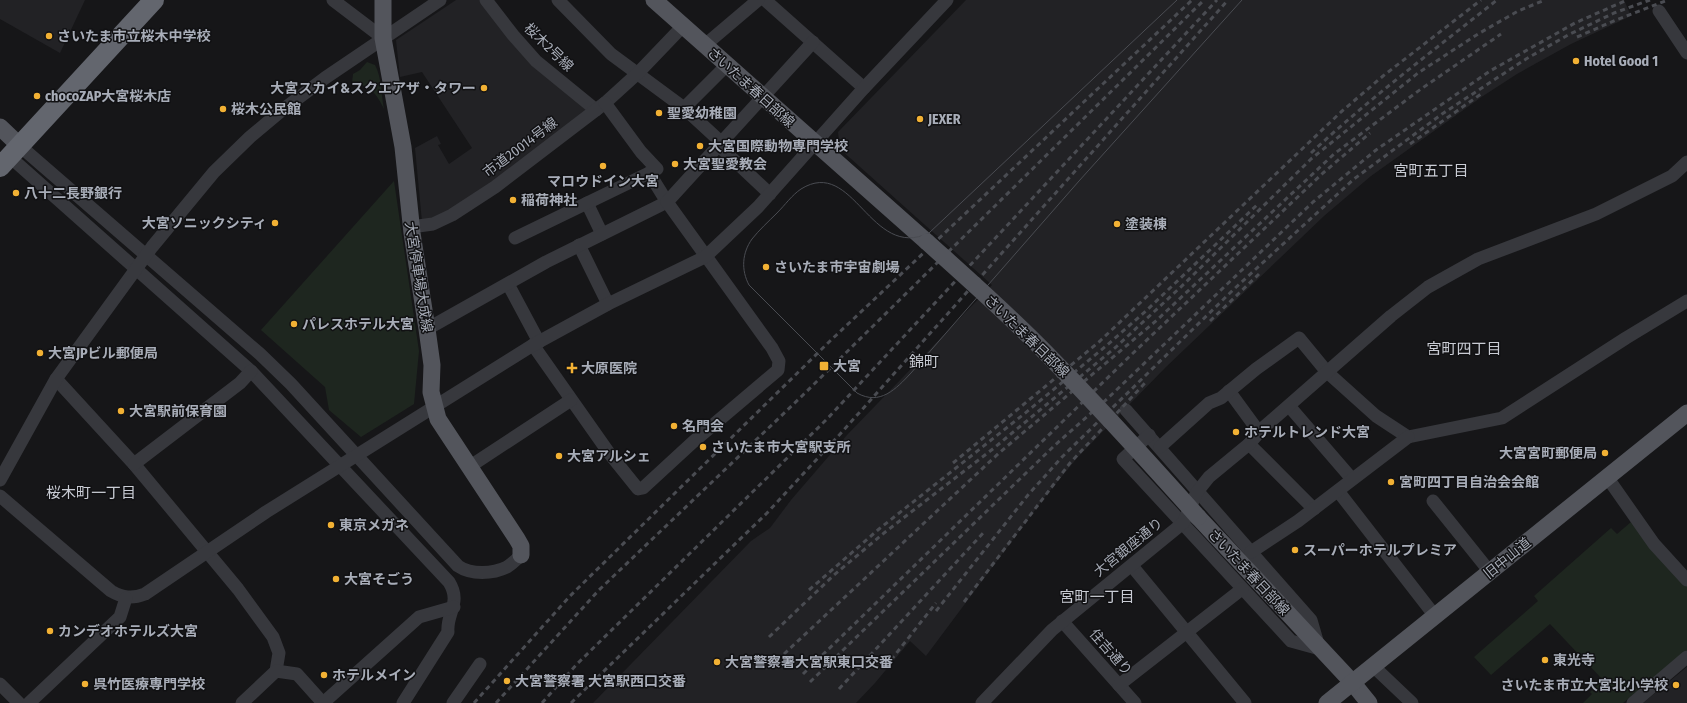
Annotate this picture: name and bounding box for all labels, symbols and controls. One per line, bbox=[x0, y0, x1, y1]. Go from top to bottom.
street label: 桜木2号線 bbox=[520, 20, 577, 75]
place label: さいたま市立桜木中学校 bbox=[57, 28, 211, 45]
marker: さいたま市立桜木中学校 bbox=[44, 31, 54, 41]
street label: さいたま春日部線 bbox=[704, 44, 798, 131]
place label: Hotel Good 1 bbox=[1584, 53, 1658, 70]
marker: Hotel Good 1 bbox=[1571, 56, 1581, 66]
place label: 大宮スカイ&スクエアザ・タワー bbox=[270, 80, 476, 97]
marker: 大宮スカイ&スクエアザ・タワー bbox=[479, 83, 489, 93]
place label: chocoZAP大宮桜木店 bbox=[45, 88, 171, 105]
marker: chocoZAP大宮桜木店 bbox=[32, 91, 42, 101]
place label: 桜木公民館 bbox=[231, 101, 301, 118]
marker: 桜木公民館 bbox=[218, 104, 228, 114]
place label: 聖愛幼稚園 bbox=[667, 105, 737, 122]
marker: 聖愛幼稚園 bbox=[654, 108, 664, 118]
place label: JEXER bbox=[927, 111, 961, 128]
street label: 市道20014号線 bbox=[480, 114, 561, 181]
marker: JEXER bbox=[915, 114, 925, 124]
place label: 大宮国際動物専門学校 bbox=[708, 138, 848, 155]
marker: 大宮国際動物専門学校 bbox=[695, 141, 705, 151]
place label: 大宮聖愛教会 bbox=[683, 156, 767, 173]
marker: 大宮聖愛教会 bbox=[670, 159, 680, 169]
marker: マロウドイン大宮 bbox=[598, 161, 608, 171]
district label: 宮町五丁目 bbox=[1393, 162, 1469, 180]
place label: マロウドイン大宮 bbox=[547, 173, 659, 190]
place label: 八十二長野銀行 bbox=[24, 185, 122, 202]
marker: 八十二長野銀行 bbox=[11, 188, 21, 198]
place label: 稲荷神社 bbox=[521, 192, 577, 209]
marker: 稲荷神社 bbox=[508, 195, 518, 205]
place label: 大宮ソニックシティ bbox=[142, 215, 267, 232]
place label: 塗装棟 bbox=[1125, 216, 1167, 233]
marker: 大宮ソニックシティ bbox=[270, 218, 280, 228]
marker: 塗装棟 bbox=[1112, 219, 1122, 229]
street label: 大宮停車場大成線 bbox=[401, 220, 436, 334]
place label: さいたま市宇宙劇場 bbox=[774, 259, 900, 276]
marker: さいたま市宇宙劇場 bbox=[761, 262, 771, 272]
street label: さいたま春日部線 bbox=[981, 291, 1073, 381]
place label: パレスホテル大宮 bbox=[302, 316, 414, 333]
marker: パレスホテル大宮 bbox=[289, 319, 299, 329]
district label: 宮町四丁目 bbox=[1426, 340, 1502, 358]
place label: 大宮JPビル郵便局 bbox=[48, 345, 158, 362]
marker: 大宮JPビル郵便局 bbox=[35, 348, 45, 358]
district label: 錦町 bbox=[909, 353, 939, 371]
place label: 大宮 bbox=[833, 358, 861, 375]
place label: 大原医院 bbox=[581, 360, 637, 377]
marker: 大宮 bbox=[818, 360, 830, 372]
marker: 大原医院 bbox=[566, 362, 578, 374]
place label: 大宮駅前保育園 bbox=[129, 403, 227, 420]
marker: 大宮駅前保育園 bbox=[116, 406, 126, 416]
place label: 名門会 bbox=[682, 418, 724, 435]
marker: 名門会 bbox=[669, 421, 679, 431]
place label: ホテルトレンド大宮 bbox=[1244, 424, 1370, 441]
marker: ホテルトレンド大宮 bbox=[1231, 427, 1241, 437]
place label: さいたま市大宮駅支所 bbox=[711, 439, 851, 456]
marker: さいたま市大宮駅支所 bbox=[698, 442, 708, 452]
place label: 大宮宮町郵便局 bbox=[1499, 445, 1597, 462]
place label: 大宮アルシェ bbox=[567, 448, 651, 465]
marker: 大宮宮町郵便局 bbox=[1600, 448, 1610, 458]
marker: 大宮アルシェ bbox=[554, 451, 564, 461]
place label: 宮町四丁目自治会会館 bbox=[1399, 474, 1539, 491]
marker: 宮町四丁目自治会会館 bbox=[1386, 477, 1396, 487]
district label: 桜木町一丁目 bbox=[46, 484, 136, 502]
street label: 大宮銀座通り bbox=[1090, 514, 1166, 580]
place label: 東京メガネ bbox=[339, 517, 409, 534]
marker: 東京メガネ bbox=[326, 520, 336, 530]
street label: さいたま春日部線 bbox=[1204, 526, 1293, 619]
street label: 旧中山道 bbox=[1480, 534, 1534, 583]
place label: スーパーホテルプレミア bbox=[1303, 542, 1457, 559]
marker: スーパーホテルプレミア bbox=[1290, 545, 1300, 555]
place label: 大宮そごう bbox=[344, 571, 414, 588]
marker: 大宮そごう bbox=[331, 574, 341, 584]
district label: 宮町一丁目 bbox=[1059, 588, 1135, 606]
place label: カンデオホテルズ大宮 bbox=[58, 623, 198, 640]
marker: カンデオホテルズ大宮 bbox=[45, 626, 55, 636]
street label: 住吉通り bbox=[1086, 626, 1135, 679]
place label: 東光寺 bbox=[1553, 652, 1595, 669]
place label: 大宮警察署大宮駅東口交番 bbox=[725, 654, 893, 671]
marker: 東光寺 bbox=[1540, 655, 1550, 665]
marker: 大宮警察署大宮駅東口交番 bbox=[712, 657, 722, 667]
place label: ホテルメイン bbox=[332, 667, 416, 684]
marker: ホテルメイン bbox=[319, 670, 329, 680]
place label: 大宮警察署 大宮駅西口交番 bbox=[515, 673, 686, 690]
place label: 呉竹医療専門学校 bbox=[93, 676, 205, 693]
marker: 大宮警察署 大宮駅西口交番 bbox=[502, 676, 512, 686]
place label: さいたま市立大宮北小学校 bbox=[1500, 677, 1668, 694]
marker: 呉竹医療専門学校 bbox=[80, 679, 90, 689]
marker: さいたま市立大宮北小学校 bbox=[1671, 680, 1681, 690]

